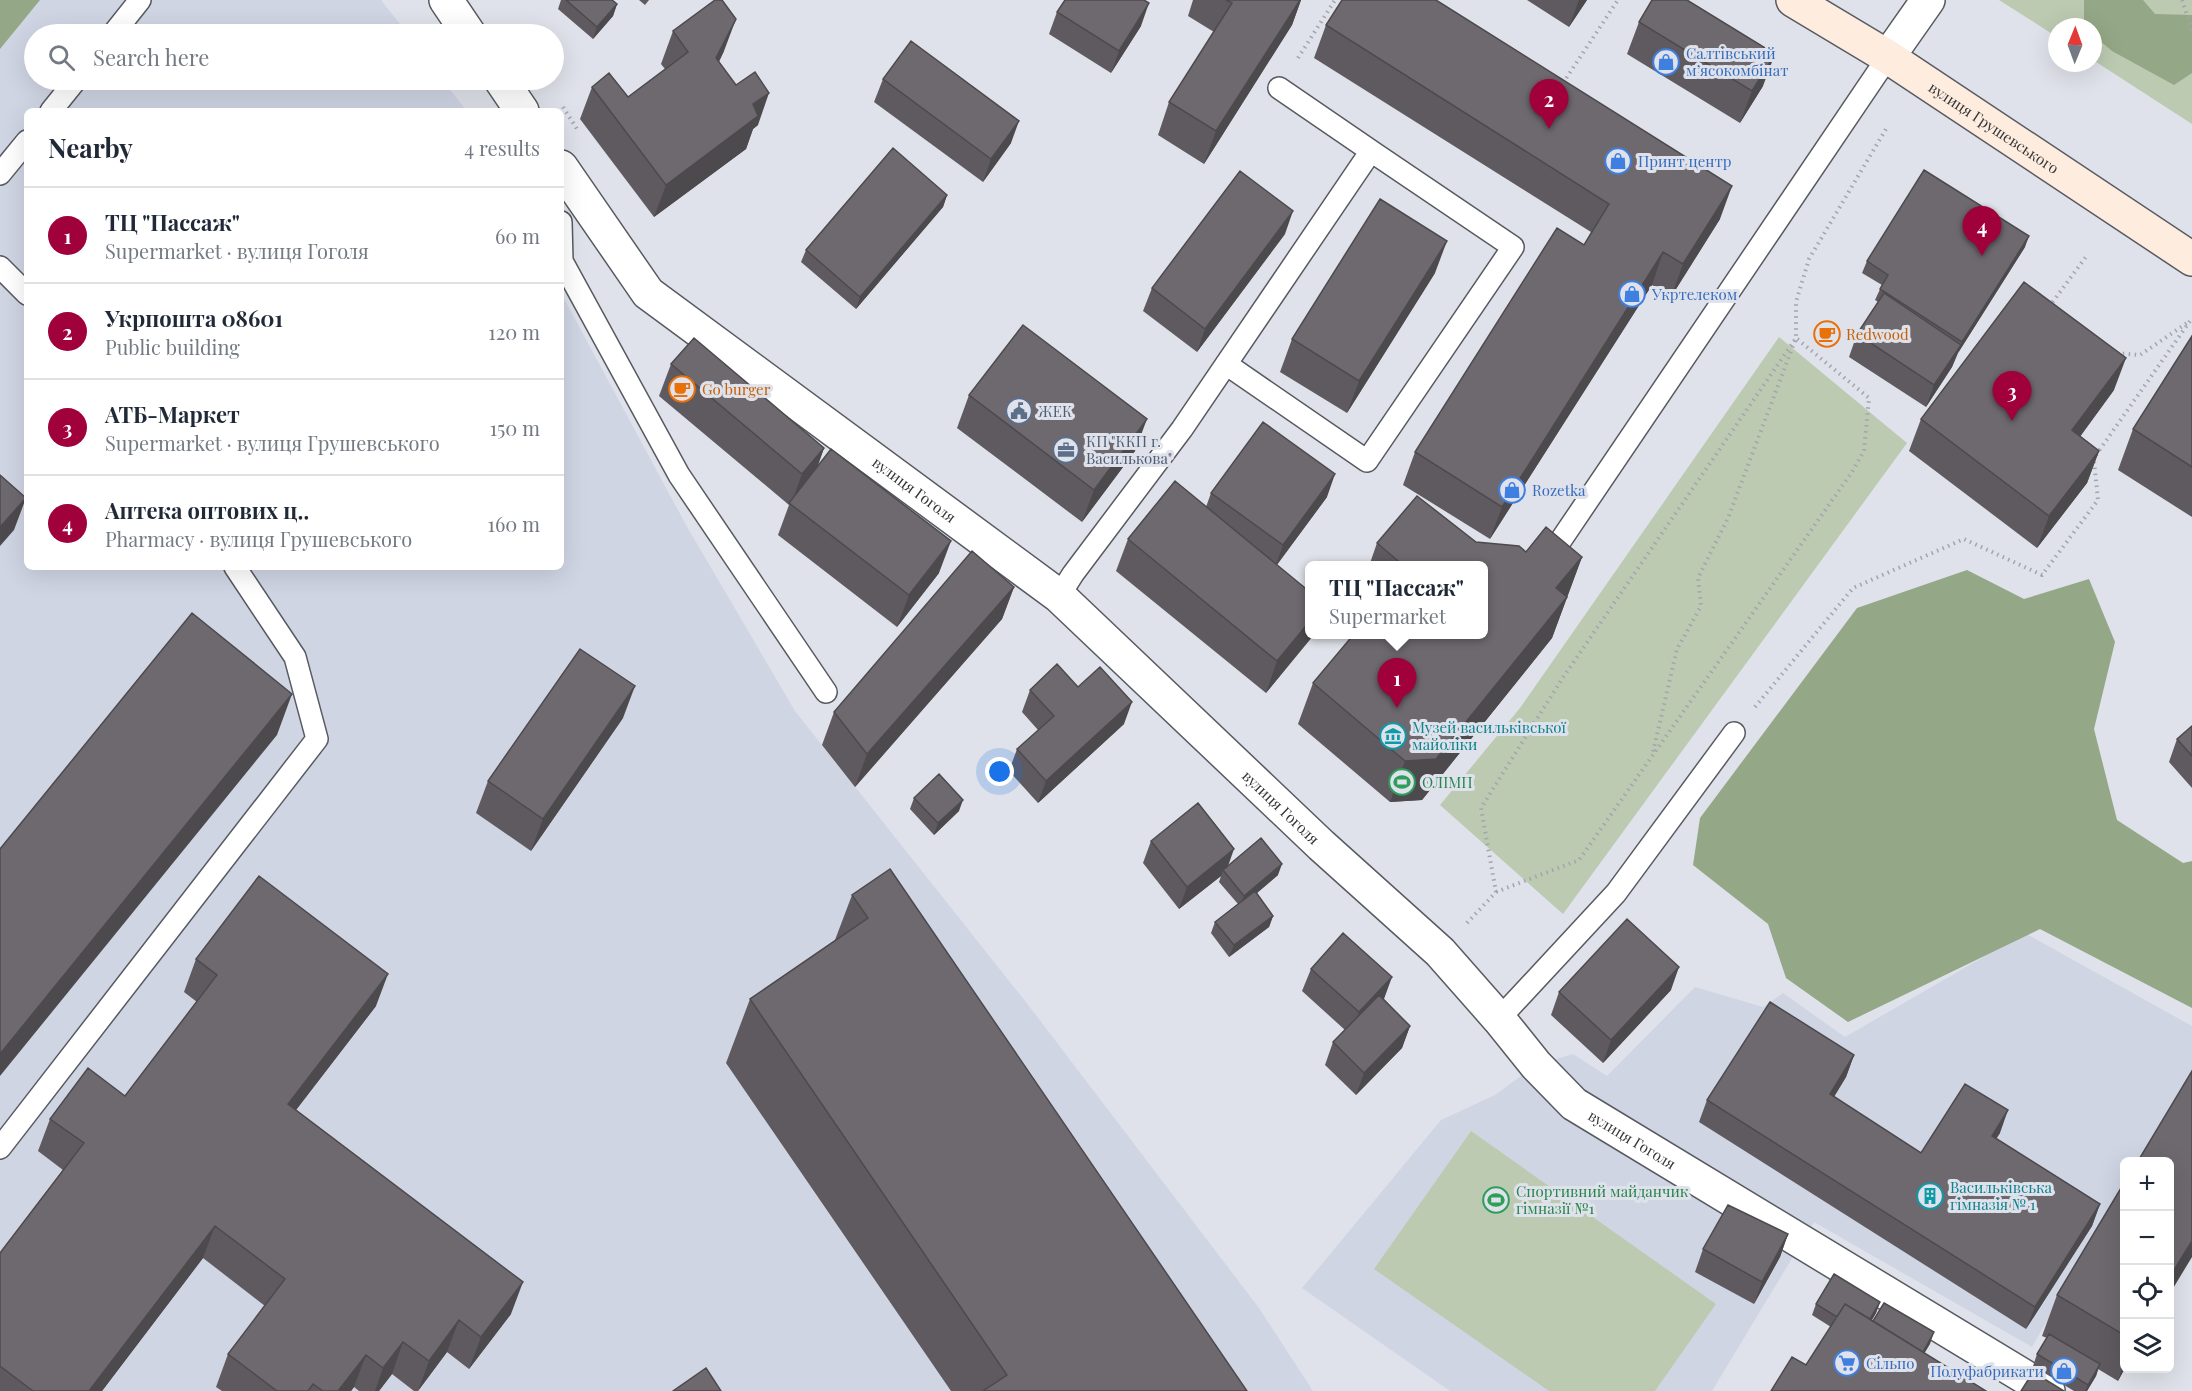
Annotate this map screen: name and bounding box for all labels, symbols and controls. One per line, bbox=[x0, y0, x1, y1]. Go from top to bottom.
north arrow bbox=[2048, 18, 2102, 72]
search box bbox=[24, 24, 564, 90]
icon: search bbox=[45, 41, 78, 74]
text: Search here bbox=[93, 42, 209, 72]
place label: Салтівський мʼясокомбінат bbox=[1686, 43, 1788, 80]
shop icon: Салтівський мʼясокомбінат bbox=[1651, 47, 1681, 77]
street label: вулиця Грушевського bbox=[1925, 77, 2063, 178]
pin: 2 bbox=[1530, 80, 1568, 129]
text: Nearby bbox=[48, 130, 133, 165]
text: 4 results bbox=[464, 134, 540, 161]
shop icon: Принт центр bbox=[1603, 146, 1633, 176]
place label: Принт центр bbox=[1638, 151, 1732, 171]
pin: 4 bbox=[1962, 206, 2002, 256]
text: ТЦ "Пассаж" bbox=[105, 207, 240, 237]
text: 1 bbox=[64, 222, 71, 249]
text: 60 m bbox=[495, 222, 540, 249]
text: Supermarket · вулиця Гоголя bbox=[105, 237, 369, 264]
shop icon: Укртелеком bbox=[1617, 279, 1647, 309]
place label: Укртелеком bbox=[1651, 284, 1738, 304]
text: Укрпошта 08601 bbox=[105, 303, 283, 333]
text: 2 bbox=[62, 318, 73, 345]
text: 120 m bbox=[488, 318, 540, 345]
cafe icon: Redwood bbox=[1812, 319, 1842, 349]
place label: Redwood bbox=[1846, 324, 1909, 344]
text: Public building bbox=[105, 333, 240, 360]
pin: 3 bbox=[1992, 372, 2032, 421]
cafe icon: Go burger bbox=[667, 374, 697, 404]
place label: Go burger bbox=[702, 379, 771, 399]
public building icon: ЖЕК bbox=[1004, 396, 1034, 426]
text: АТБ-Маркет bbox=[105, 399, 240, 429]
place label: ЖЕК bbox=[1038, 401, 1072, 421]
text: 3 bbox=[63, 414, 72, 441]
text: 150 m bbox=[490, 414, 540, 441]
text: Supermarket · вулиця Грушевського bbox=[105, 429, 440, 456]
place label: КП "ККП г. Василькова" bbox=[1086, 431, 1172, 468]
office icon: КП "ККП г. Василькова" bbox=[1051, 435, 1081, 465]
street label: вулиця Гоголя bbox=[869, 452, 960, 527]
shop icon: Rozetka bbox=[1497, 475, 1527, 505]
place label: Rozetka bbox=[1532, 480, 1586, 500]
text: Аптека оптових ц‥ bbox=[105, 495, 309, 525]
text: 4 bbox=[62, 510, 73, 537]
text: 160 m bbox=[488, 510, 540, 537]
text: Pharmacy · вулиця Грушевського bbox=[105, 525, 412, 552]
popup bbox=[1305, 561, 1488, 639]
text: ТЦ "Пассаж" bbox=[1329, 572, 1464, 602]
text: Supermarket bbox=[1329, 602, 1446, 629]
pin: 1 bbox=[1378, 658, 1416, 708]
place label: Музей васильківської майоліки bbox=[1412, 717, 1567, 754]
museum icon: Музей васильківської майоліки bbox=[1378, 721, 1408, 751]
your location bbox=[985, 757, 1014, 786]
street label: вулиця Гоголя bbox=[1238, 766, 1324, 848]
sports icon: ОЛІМП bbox=[1387, 767, 1417, 797]
place label: ОЛІМП bbox=[1422, 772, 1473, 792]
street label: вулиця Гоголя bbox=[1585, 1105, 1680, 1173]
map controls bbox=[2120, 1157, 2174, 1373]
button: + bbox=[2120, 1157, 2174, 1211]
place label: Васильківська гімназія № 1 bbox=[1950, 1177, 2053, 1214]
place label: Спортивний майданчик гімназії №1 bbox=[1516, 1181, 1689, 1218]
building icon: Васильківська гімназія № 1 bbox=[1915, 1181, 1945, 1211]
sports icon: Спортивний майданчик гімназії №1 bbox=[1481, 1185, 1511, 1215]
button: − bbox=[2120, 1211, 2174, 1265]
button: locate bbox=[2120, 1265, 2174, 1319]
button: layers bbox=[2120, 1319, 2174, 1373]
supermarket icon: Сільпо bbox=[1832, 1348, 1862, 1378]
place label: Сільпо bbox=[1866, 1353, 1914, 1373]
shop icon: Полуфабрикати bbox=[2049, 1356, 2079, 1386]
place label: Полуфабрикати bbox=[1930, 1361, 2044, 1381]

